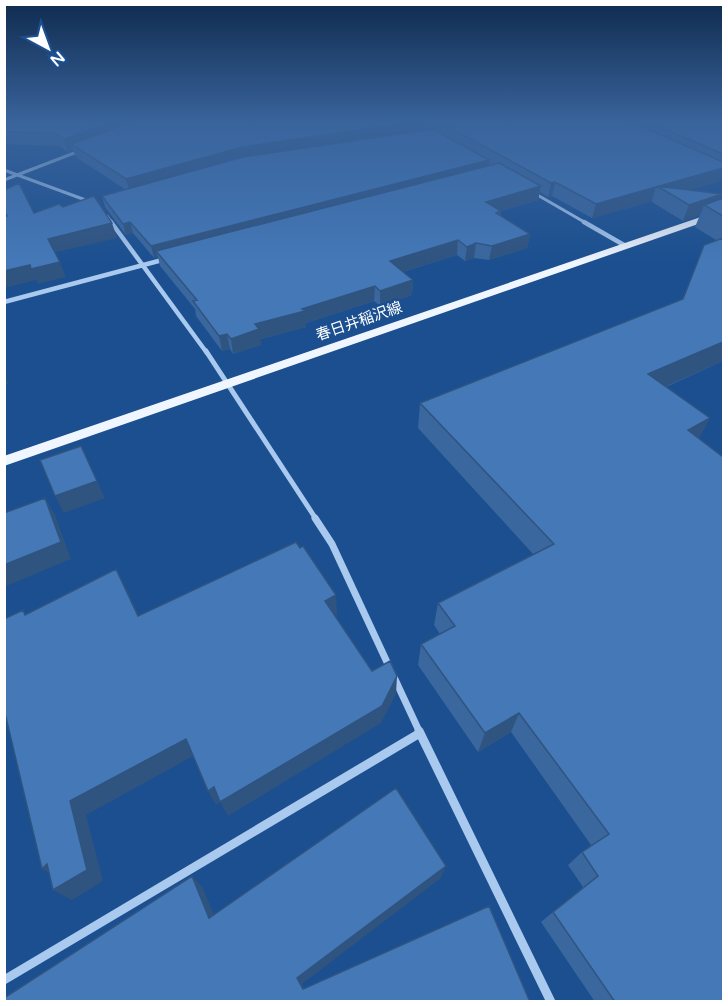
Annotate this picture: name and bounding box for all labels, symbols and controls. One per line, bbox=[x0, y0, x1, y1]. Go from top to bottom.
north arrow bbox=[18, 18, 78, 78]
text: N bbox=[46, 47, 69, 70]
street label: 春日井稲沢線 bbox=[314, 298, 404, 344]

